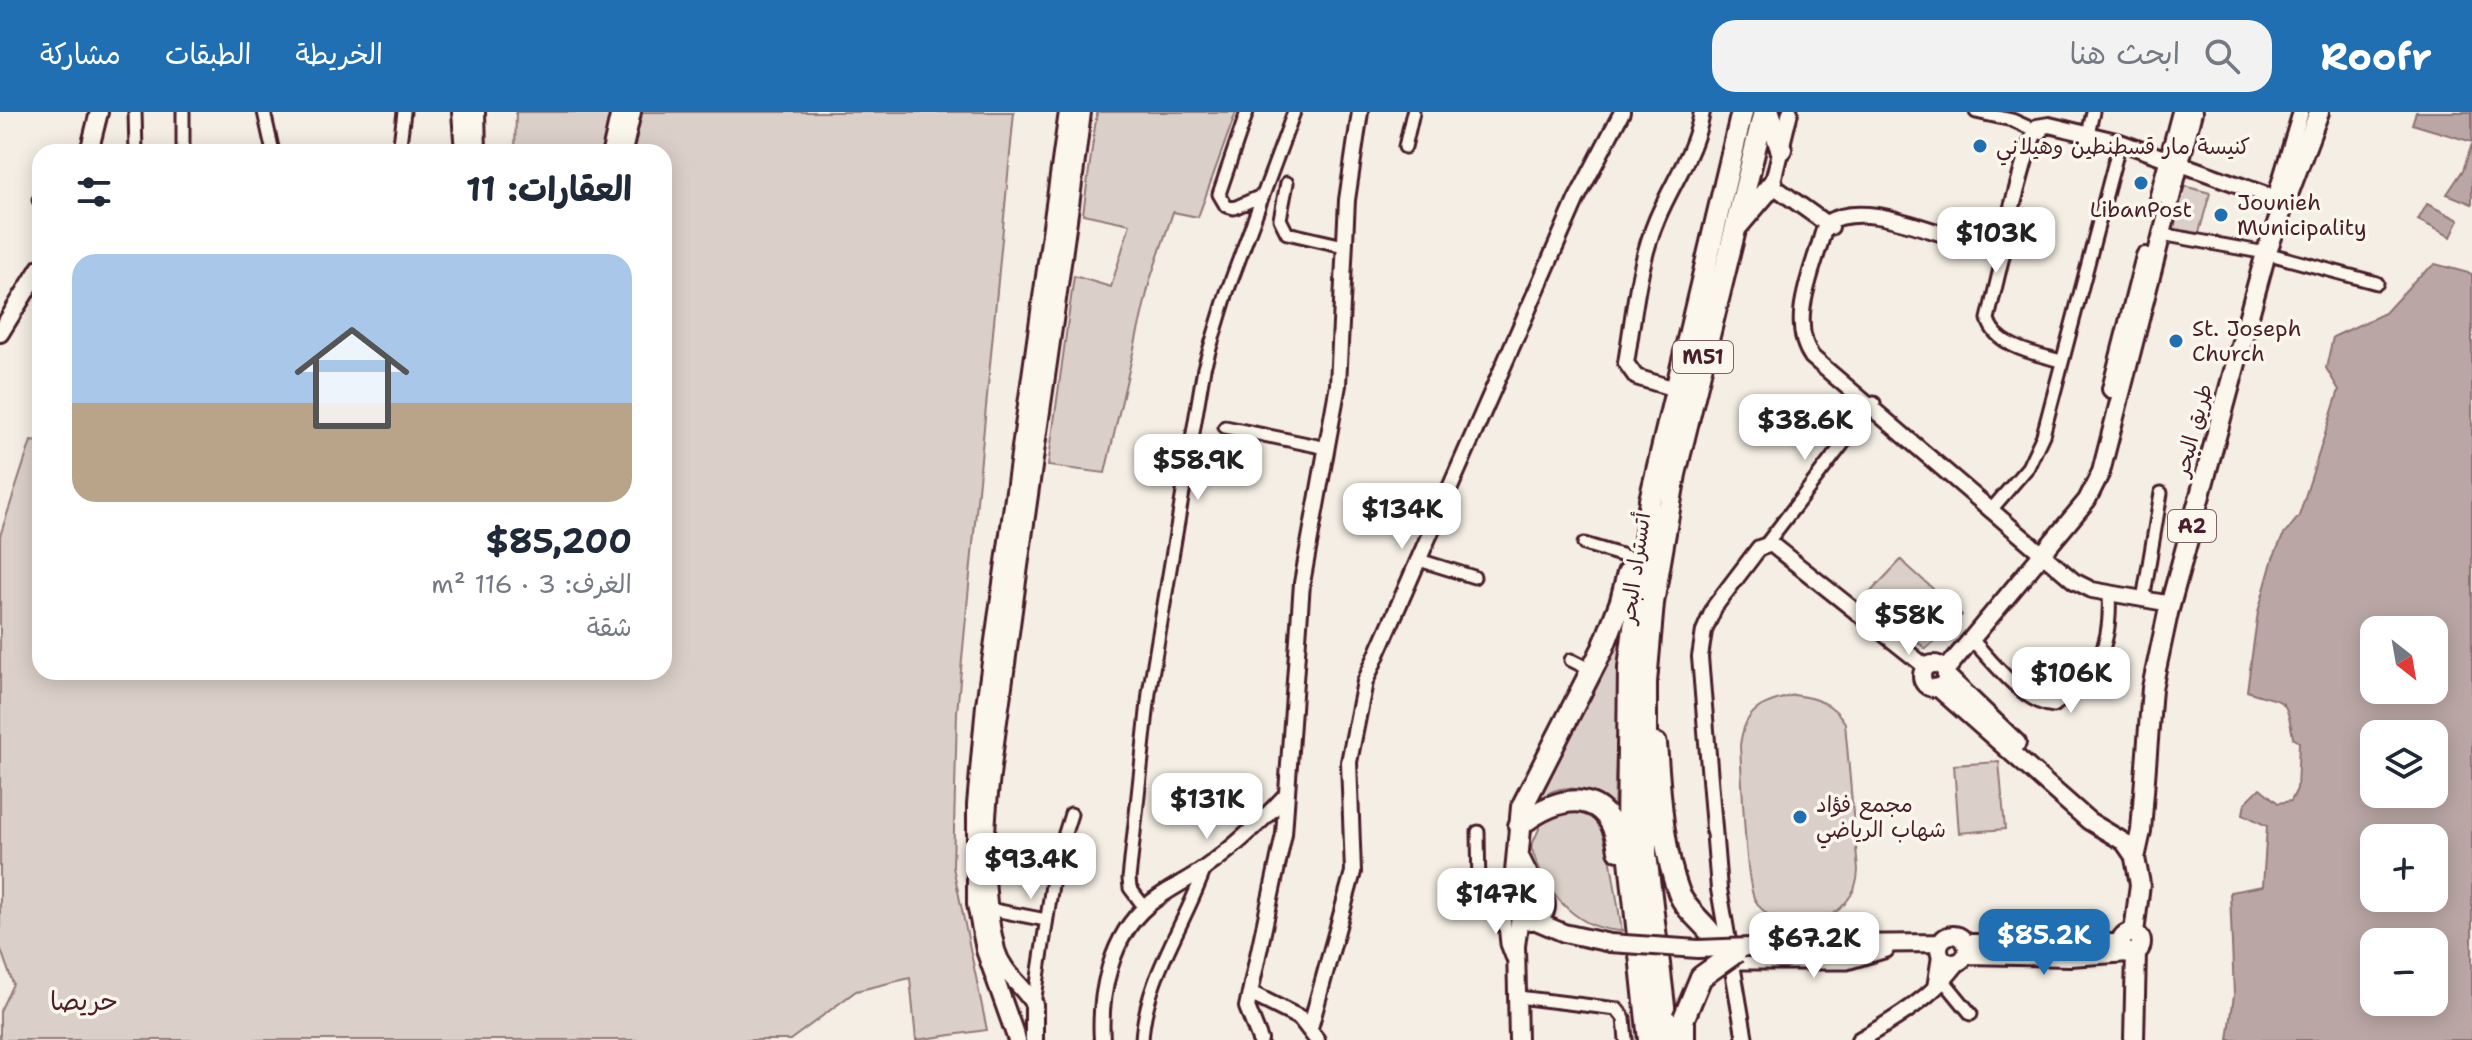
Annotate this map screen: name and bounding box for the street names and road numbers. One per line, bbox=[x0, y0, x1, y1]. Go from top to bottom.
road number: M51 bbox=[1673, 341, 1733, 373]
street label: طريق البحر bbox=[2166, 380, 2219, 481]
street label: أتستراد البحر bbox=[1613, 510, 1657, 627]
road number: A2 bbox=[2168, 510, 2216, 542]

